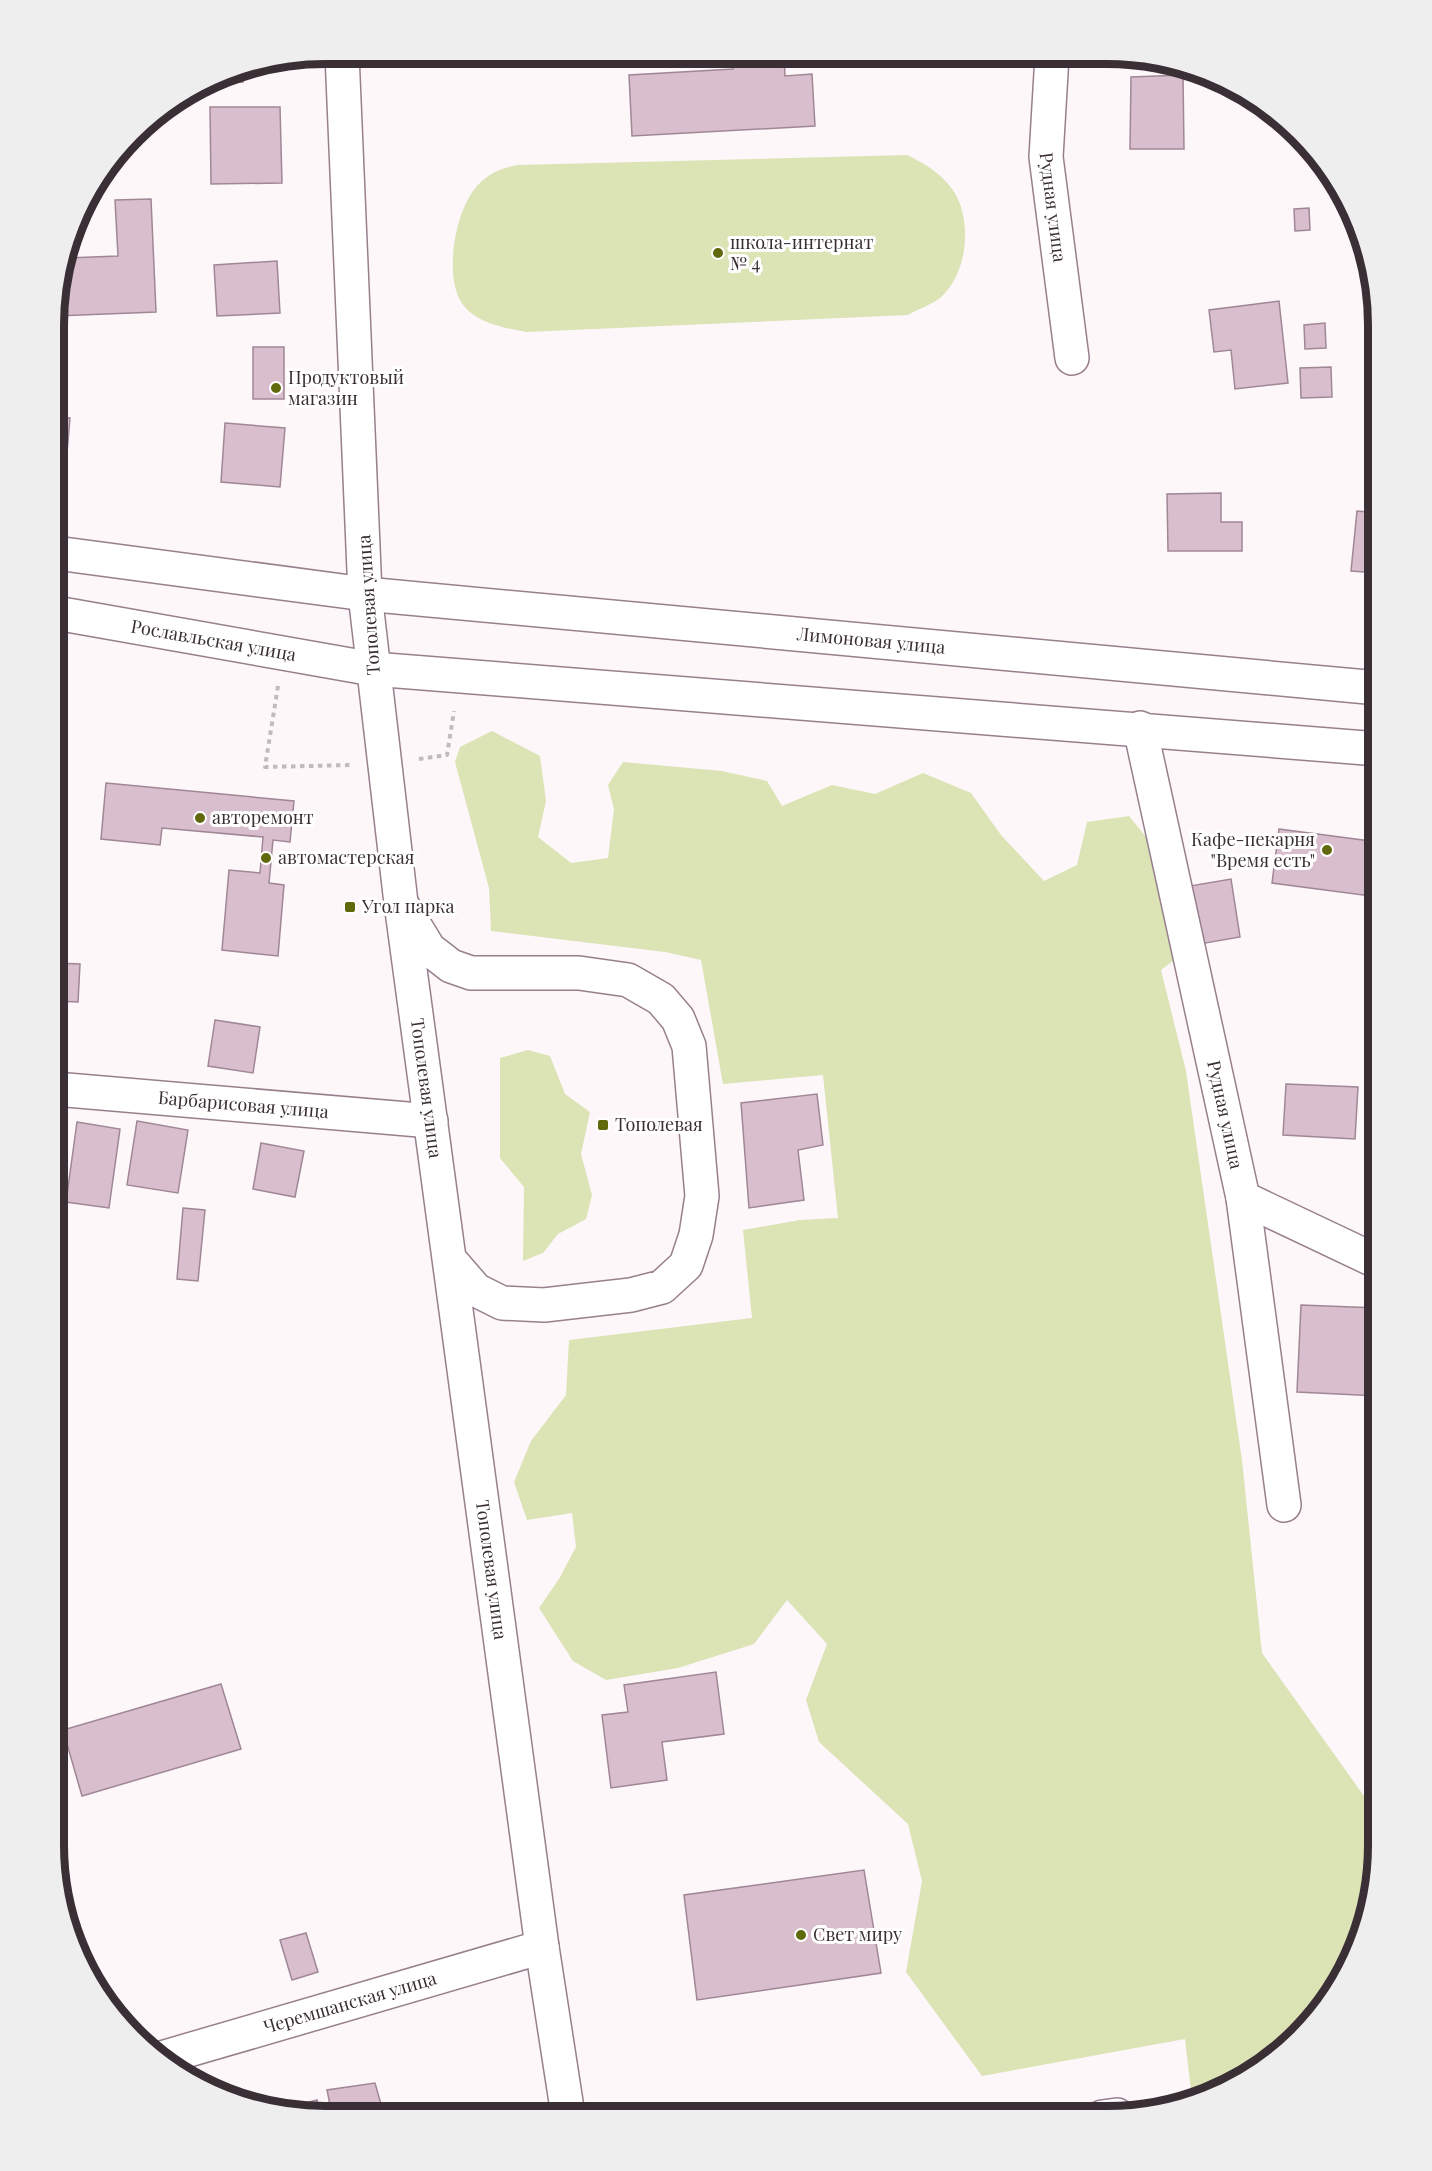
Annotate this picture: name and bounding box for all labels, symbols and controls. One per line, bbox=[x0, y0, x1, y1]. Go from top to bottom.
street label: Рудная улица bbox=[1035, 151, 1073, 264]
place label: школа-интернат № 4 bbox=[730, 230, 873, 275]
marker: школа-интернат № 4 bbox=[711, 246, 725, 260]
place label: Продуктовый магазин bbox=[288, 365, 404, 410]
marker: Продуктовый магазин bbox=[269, 381, 283, 395]
street label: Тополевая улица bbox=[351, 534, 385, 676]
street label: Рославльская улица bbox=[129, 613, 298, 666]
street label: Лимоновая улица bbox=[795, 621, 946, 659]
place label: авторемонт bbox=[212, 805, 314, 829]
marker: авторемонт bbox=[193, 811, 207, 825]
place label: Кафе-пекарня "Время есть" bbox=[1191, 827, 1315, 872]
marker: Кафе-пекарня "Время есть" bbox=[1320, 843, 1334, 857]
place label: автомастерская bbox=[278, 845, 415, 869]
marker: автомастерская bbox=[259, 851, 273, 865]
place label: Угол парка bbox=[361, 894, 454, 918]
marker: Угол парка bbox=[343, 900, 357, 914]
street label: Тополевая улица bbox=[406, 1017, 448, 1159]
street label: Рудная улица bbox=[1202, 1058, 1249, 1171]
street label: Барбарисовая улица bbox=[157, 1085, 330, 1123]
place label: Тополевая bbox=[615, 1112, 703, 1136]
marker: Тополевая bbox=[596, 1118, 610, 1132]
street label: Тополевая улица bbox=[471, 1498, 513, 1641]
place label: Свет миру bbox=[813, 1922, 902, 1946]
marker: Свет миру bbox=[794, 1928, 808, 1942]
street label: Черемшанская улица bbox=[260, 1965, 439, 2039]

